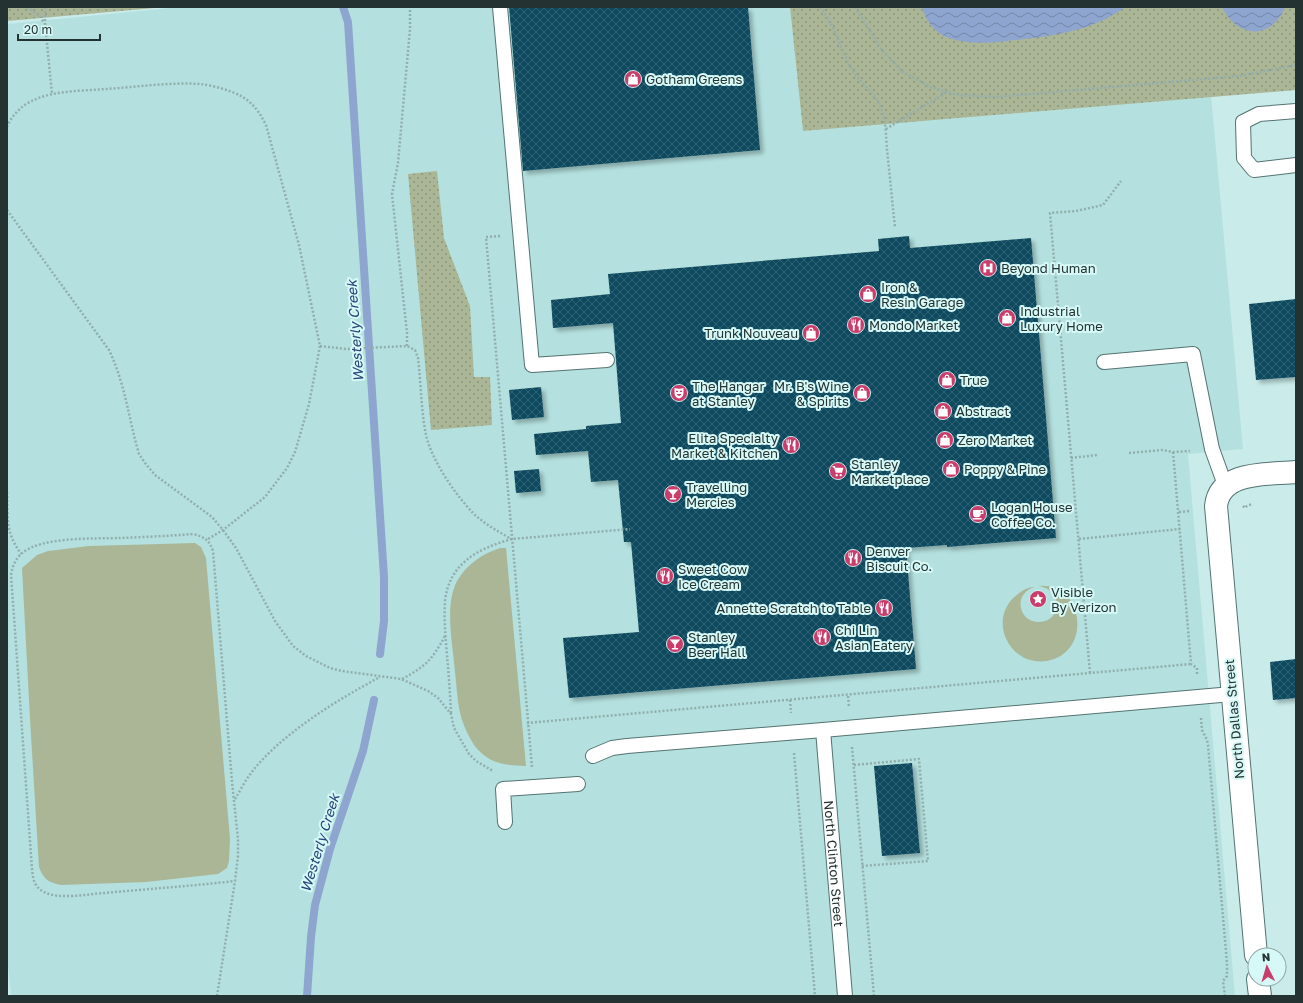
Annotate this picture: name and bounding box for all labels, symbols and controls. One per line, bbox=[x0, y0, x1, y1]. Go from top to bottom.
scale bar bbox=[18, 16, 100, 42]
text: 20 m bbox=[24, 22, 52, 37]
shop icon: Gotham Greens bbox=[623, 69, 643, 89]
place label: Gotham Greens bbox=[646, 71, 742, 87]
hospital icon: Beyond Human bbox=[978, 258, 998, 278]
place label: Beyond Human bbox=[1001, 260, 1096, 276]
water label: Westerly Creek bbox=[342, 277, 367, 383]
place label: Iron & Resin Garage bbox=[881, 279, 963, 310]
shop icon: Iron & Resin Garage bbox=[858, 284, 878, 304]
place label: Industrial Luxury Home bbox=[1020, 303, 1103, 334]
shop icon: Industrial Luxury Home bbox=[997, 308, 1017, 328]
restaurant icon: Mondo Market bbox=[846, 315, 866, 335]
place label: Mondo Market bbox=[869, 317, 958, 333]
shop icon: Trunk Nouveau bbox=[801, 323, 821, 343]
place label: Trunk Nouveau bbox=[704, 325, 798, 341]
shop icon: True bbox=[937, 370, 957, 390]
place label: True bbox=[960, 372, 987, 388]
place label: The Hangar at Stanley bbox=[692, 378, 764, 409]
place label: Mr. B's Wine & Spirits bbox=[774, 378, 849, 409]
theatre icon: The Hangar at Stanley bbox=[669, 383, 689, 403]
shop icon: Mr. B's Wine & Spirits bbox=[852, 383, 872, 403]
shop icon: Abstract bbox=[933, 401, 953, 421]
place label: Abstract bbox=[956, 403, 1009, 419]
place label: Elita Specialty Market & Kitchen bbox=[671, 430, 779, 461]
shop icon: Zero Market bbox=[935, 430, 955, 450]
place label: Zero Market bbox=[958, 432, 1033, 448]
restaurant icon: Elita Specialty Market & Kitchen bbox=[781, 435, 801, 455]
place label: Stanley Marketplace bbox=[851, 456, 929, 487]
shop icon: Poppy & Pine bbox=[941, 459, 961, 479]
supermarket icon: Stanley Marketplace bbox=[828, 461, 848, 481]
place label: Poppy & Pine bbox=[964, 461, 1046, 477]
place label: Travelling Mercies bbox=[686, 479, 747, 510]
bar icon: Travelling Mercies bbox=[663, 484, 683, 504]
place label: Logan House Coffee Co. bbox=[991, 499, 1073, 530]
cafe icon: Logan House Coffee Co. bbox=[968, 504, 988, 524]
place label: Denver Biscuit Co. bbox=[866, 543, 932, 574]
restaurant icon: Denver Biscuit Co. bbox=[843, 548, 863, 568]
place label: Sweet Cow Ice Cream bbox=[678, 561, 748, 592]
restaurant icon: Sweet Cow Ice Cream bbox=[655, 566, 675, 586]
place label: Visible By Verizon bbox=[1051, 584, 1117, 615]
place icon: Visible By Verizon bbox=[1028, 589, 1048, 609]
restaurant icon: Annette Scratch to Table bbox=[874, 598, 894, 618]
place label: Annette Scratch to Table bbox=[717, 600, 871, 616]
place label: Chi Lin Asian Eatery bbox=[835, 622, 914, 653]
restaurant icon: Chi Lin Asian Eatery bbox=[812, 627, 832, 647]
place label: Stanley Beer Hall bbox=[688, 629, 746, 660]
bar icon: Stanley Beer Hall bbox=[665, 634, 685, 654]
street label: North Dallas Street bbox=[1221, 658, 1247, 780]
water label: Westerly Creek bbox=[296, 790, 343, 894]
street label: North Clinton Street bbox=[821, 800, 847, 927]
north arrow bbox=[1247, 947, 1287, 987]
text: N bbox=[1261, 950, 1271, 963]

